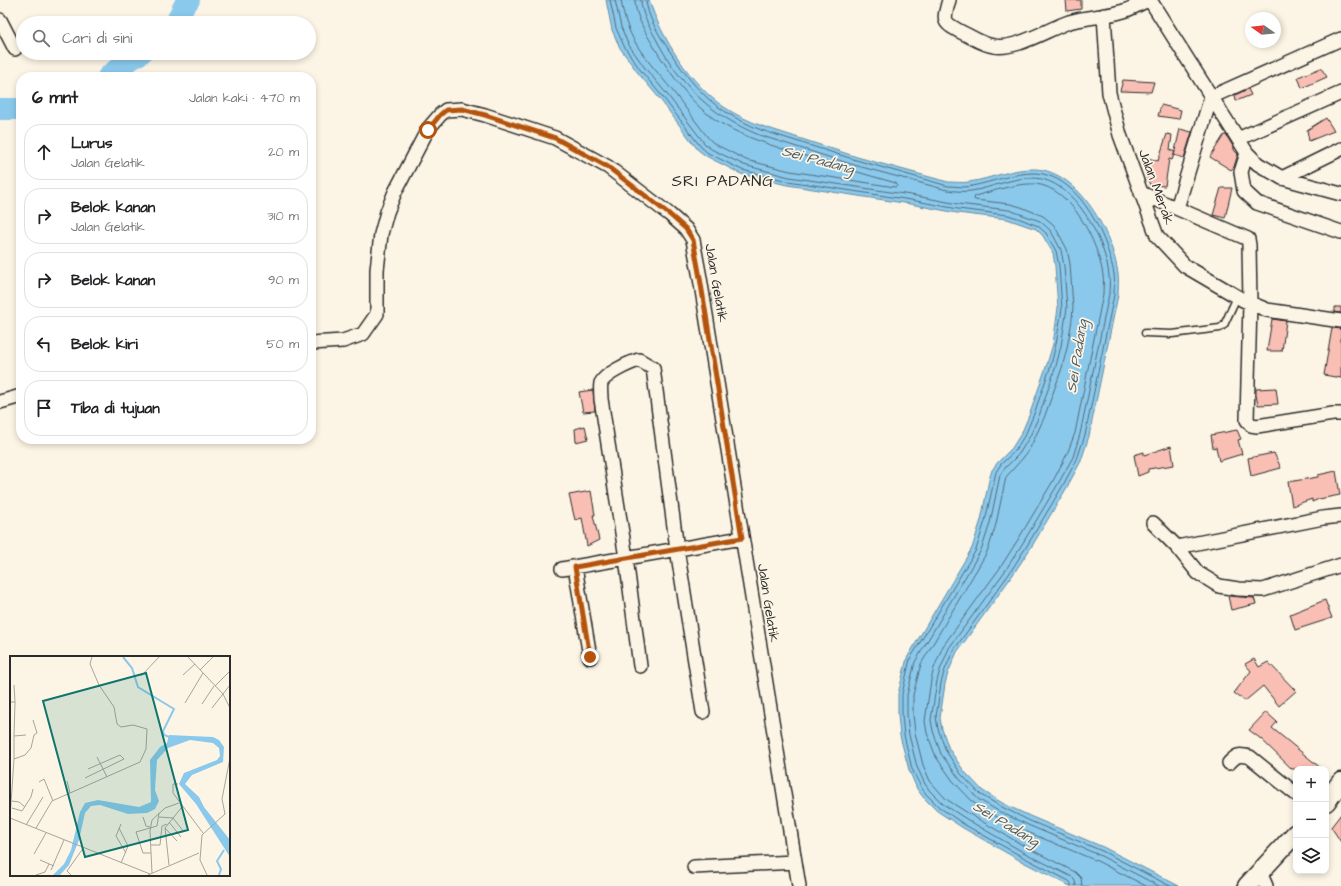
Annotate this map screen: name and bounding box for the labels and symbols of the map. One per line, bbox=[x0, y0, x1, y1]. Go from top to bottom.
north arrow bbox=[1245, 12, 1281, 48]
route start bbox=[419, 121, 437, 139]
water label: Sei Padang bbox=[779, 140, 858, 181]
street label: Jalan Merak bbox=[1133, 146, 1179, 228]
district label: SRI PADANG bbox=[672, 170, 774, 192]
street label: Jalan Gelatik bbox=[699, 242, 733, 324]
water label: Sei Padang bbox=[1061, 317, 1094, 394]
street label: Jalan Gelatik bbox=[752, 562, 784, 644]
route end bbox=[581, 648, 599, 666]
inset map bbox=[10, 656, 230, 876]
water label: Sei Padang bbox=[968, 796, 1044, 854]

